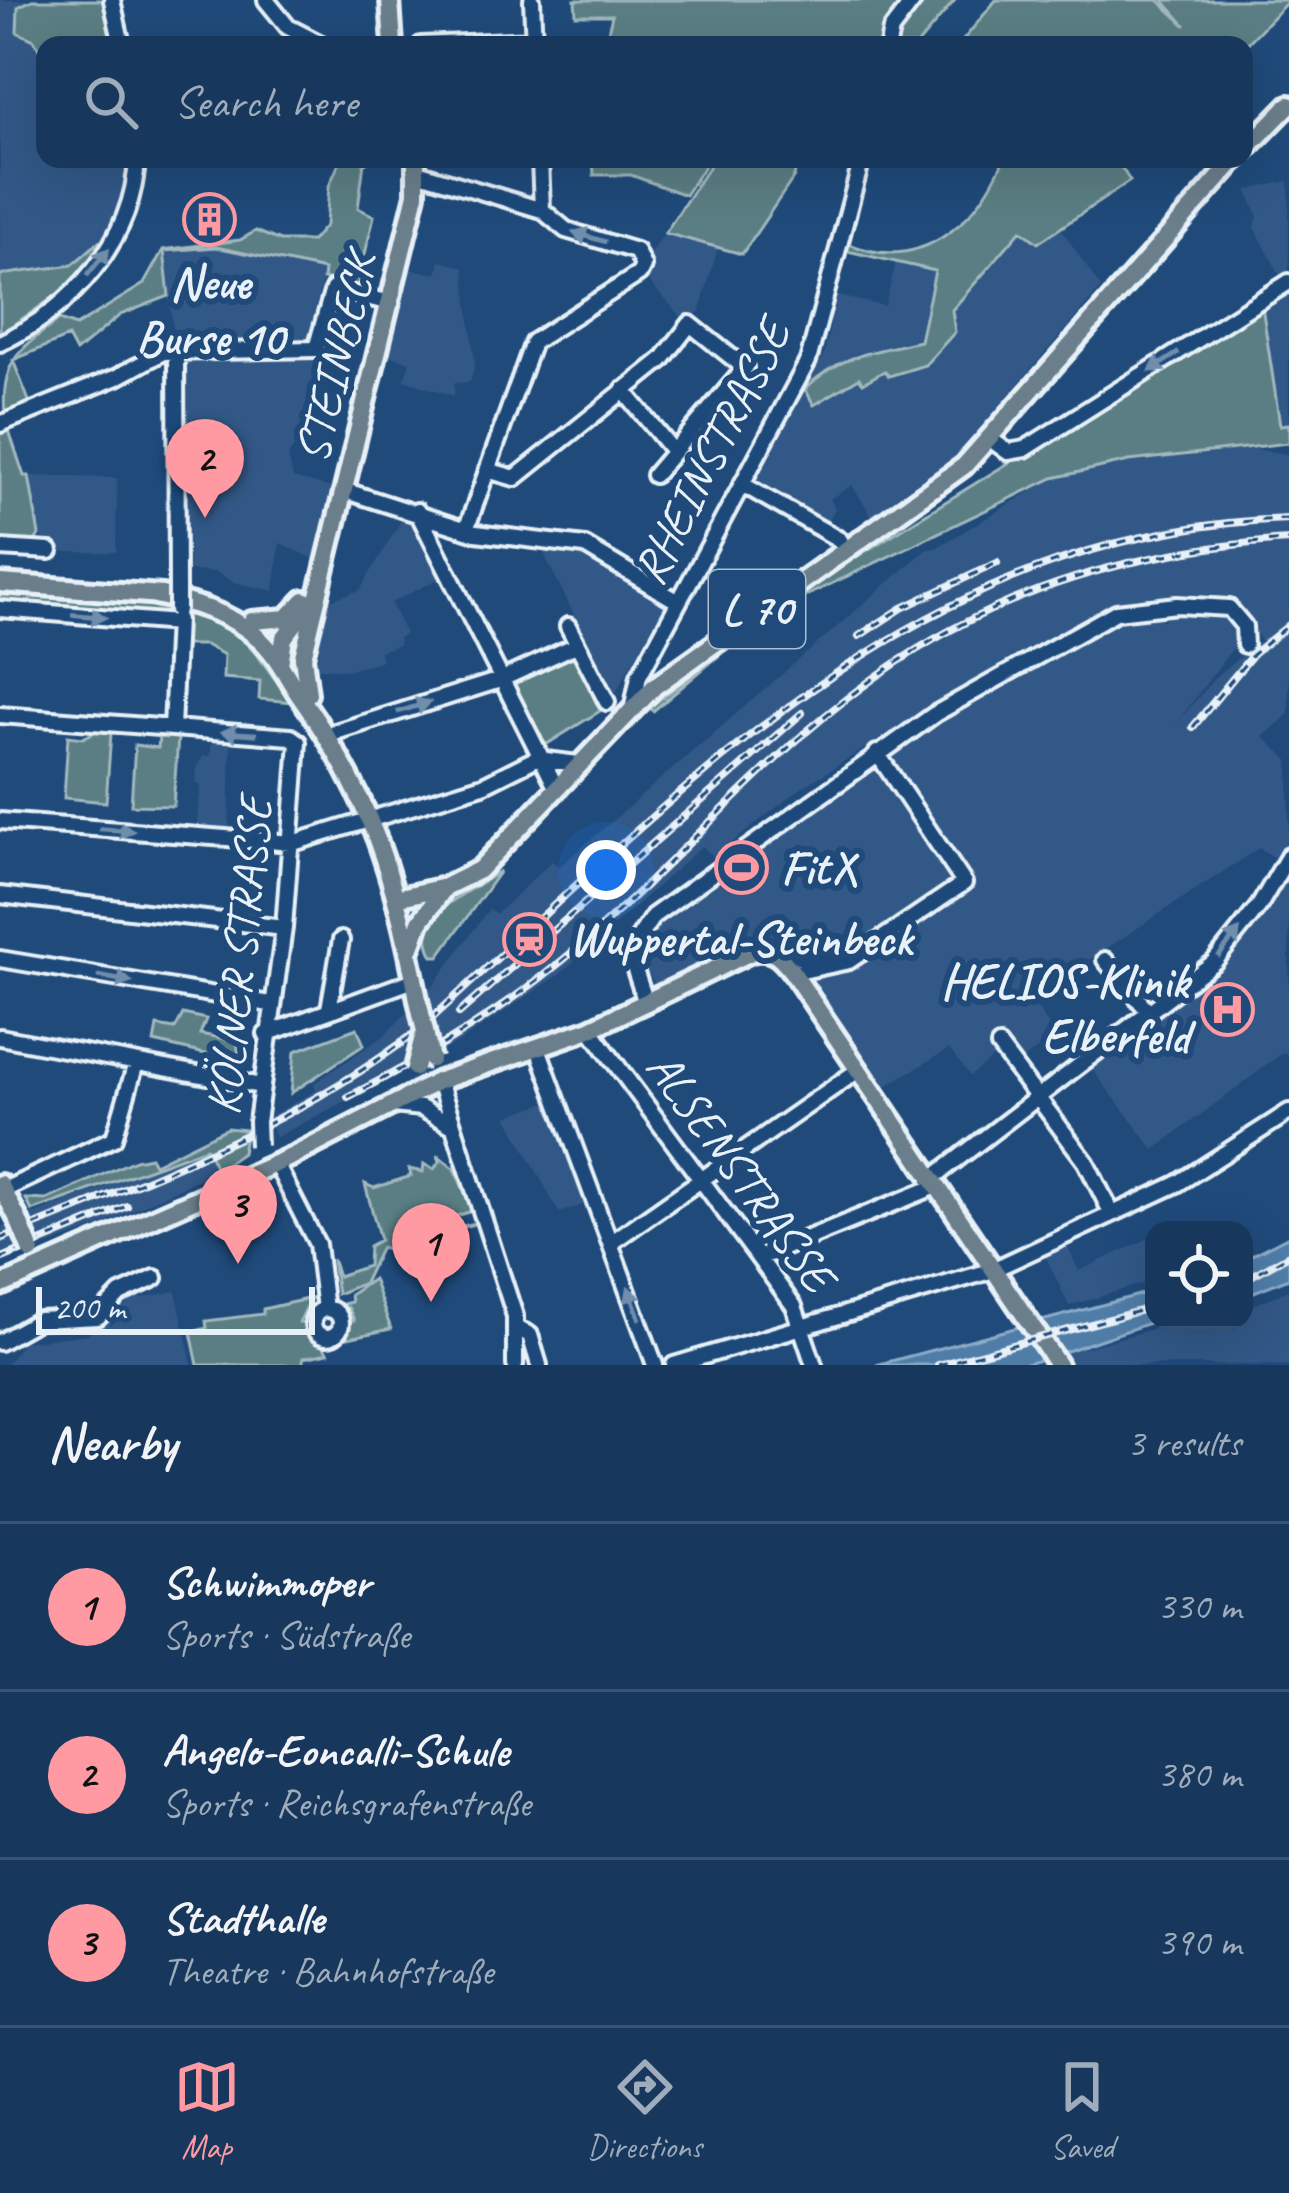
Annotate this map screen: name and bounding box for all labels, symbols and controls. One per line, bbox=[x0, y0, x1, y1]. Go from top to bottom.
search box bbox=[36, 36, 1253, 168]
icon: search bbox=[78, 69, 144, 135]
text: Search here bbox=[174, 74, 357, 131]
building icon: Neue Burse 10 bbox=[182, 192, 238, 248]
one-way arrow bbox=[571, 227, 607, 245]
street label: STEINBECK bbox=[281, 240, 393, 469]
one-way arrow bbox=[85, 247, 110, 278]
place label: Neue Burse 10 bbox=[136, 253, 288, 368]
street label: RHEINSTRASSE bbox=[619, 305, 806, 594]
one-way arrow bbox=[1147, 351, 1180, 373]
pin: 2 bbox=[166, 419, 244, 518]
road number: L 70 bbox=[709, 570, 805, 648]
one-way arrow bbox=[71, 607, 108, 626]
one-way arrow bbox=[396, 697, 433, 715]
one-way arrow bbox=[220, 724, 257, 743]
street label: KÖLNER STRASSE bbox=[193, 789, 286, 1118]
one-way arrow bbox=[99, 821, 136, 840]
place label: FitX bbox=[781, 838, 860, 898]
your location bbox=[576, 840, 636, 900]
sports icon: FitX bbox=[714, 840, 770, 896]
place label: Wuppertal-Steinbeck bbox=[569, 909, 916, 969]
station icon: Wuppertal-Steinbeck bbox=[502, 911, 558, 967]
one-way arrow bbox=[1216, 927, 1241, 958]
place label: HELIOS-Klinik Elberfeld bbox=[941, 951, 1197, 1066]
one-way arrow bbox=[97, 971, 135, 989]
hospital icon: HELIOS-Klinik Elberfeld bbox=[1200, 981, 1256, 1037]
street label: ALSENSTRASSE bbox=[634, 1039, 852, 1307]
pin: 3 bbox=[199, 1165, 277, 1264]
pin: 1 bbox=[392, 1203, 470, 1302]
map controls bbox=[1145, 1221, 1253, 1329]
button: locate bbox=[1145, 1221, 1253, 1329]
scale bar bbox=[36, 1281, 315, 1334]
one-way arrow bbox=[624, 1285, 642, 1321]
text: 200 m bbox=[54, 1287, 125, 1329]
text: Nearby bbox=[48, 1411, 176, 1475]
text: 3 results bbox=[1127, 1419, 1241, 1468]
text: Schwimmoper bbox=[162, 1554, 370, 1611]
text: 1 bbox=[78, 1582, 96, 1631]
text: 330 m bbox=[1157, 1582, 1241, 1631]
text: Sports · Südstraße bbox=[162, 1611, 410, 1660]
text: Angelo-Eoncalli-Schule bbox=[162, 1722, 509, 1779]
text: 2 bbox=[78, 1750, 96, 1799]
text: 380 m bbox=[1157, 1750, 1241, 1799]
text: Sports · Reichsgrafenstraße bbox=[162, 1779, 531, 1828]
text: Stadthalle bbox=[162, 1890, 324, 1947]
text: 3 bbox=[78, 1918, 96, 1967]
text: 390 m bbox=[1157, 1918, 1241, 1967]
text: Theatre · Bahnhofstraße bbox=[162, 1947, 493, 1996]
tab: Map bbox=[174, 2054, 240, 2168]
tab: Directions bbox=[587, 2054, 702, 2168]
tab: Saved bbox=[1049, 2054, 1115, 2168]

